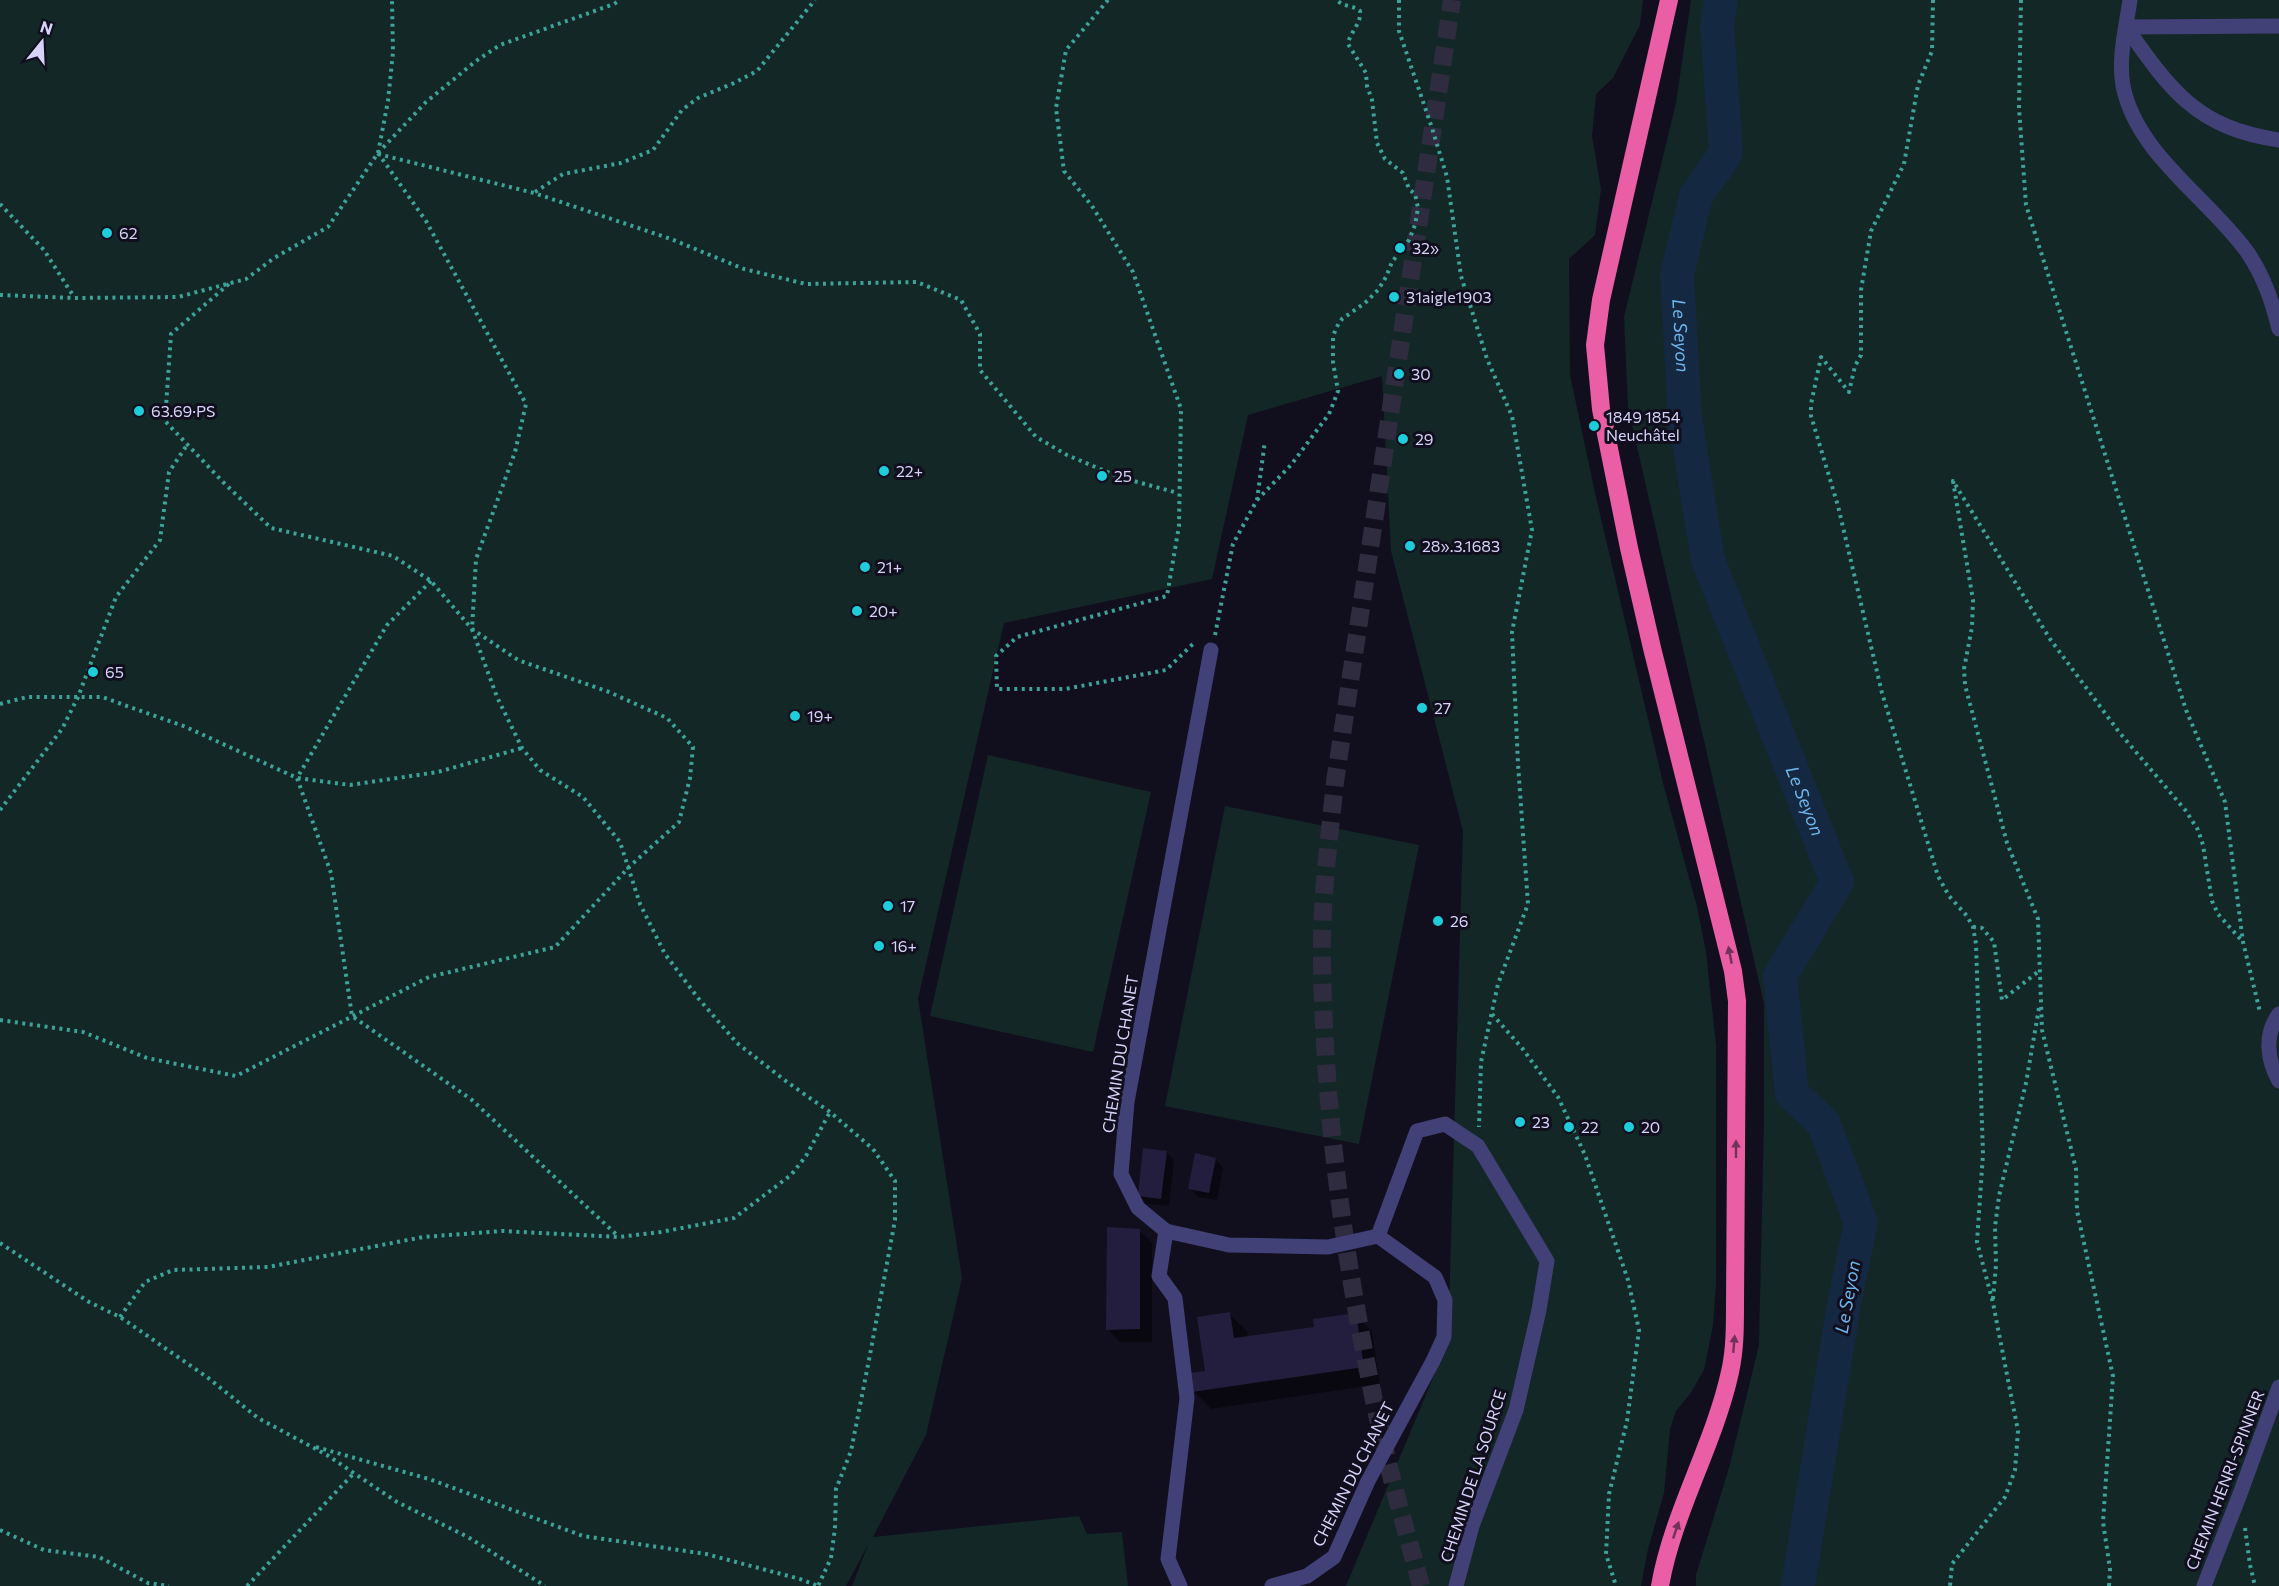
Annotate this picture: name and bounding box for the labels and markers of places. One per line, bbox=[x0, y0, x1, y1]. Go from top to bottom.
place label: 62 bbox=[119, 223, 138, 242]
marker: 62 bbox=[100, 226, 114, 240]
place label: 32» bbox=[1412, 238, 1439, 257]
marker: 32» bbox=[1393, 241, 1407, 255]
place label: 31aigle1903 bbox=[1406, 287, 1492, 306]
marker: 31aigle1903 bbox=[1387, 290, 1401, 304]
place label: 30 bbox=[1411, 364, 1431, 383]
marker: 30 bbox=[1392, 367, 1406, 381]
place label: 63.69·PS bbox=[151, 401, 215, 420]
marker: 63.69·PS bbox=[132, 404, 146, 418]
place label: 1849 1854 Neuchâtel bbox=[1606, 407, 1681, 444]
marker: 1849 1854 Neuchâtel bbox=[1587, 419, 1601, 433]
place label: 29 bbox=[1415, 429, 1434, 448]
marker: 29 bbox=[1396, 432, 1410, 446]
place label: 22+ bbox=[896, 461, 923, 480]
marker: 22+ bbox=[877, 464, 891, 478]
place label: 25 bbox=[1114, 466, 1132, 485]
marker: 25 bbox=[1095, 469, 1109, 483]
place label: 28».3.1683 bbox=[1422, 536, 1500, 555]
marker: 28».3.1683 bbox=[1403, 539, 1417, 553]
place label: 21+ bbox=[877, 557, 902, 576]
marker: 21+ bbox=[858, 560, 872, 574]
place label: 20+ bbox=[869, 601, 898, 620]
marker: 20+ bbox=[850, 604, 864, 618]
place label: 65 bbox=[105, 662, 124, 681]
marker: 65 bbox=[86, 665, 100, 679]
place label: 27 bbox=[1434, 698, 1451, 717]
marker: 27 bbox=[1415, 701, 1429, 715]
place label: 19+ bbox=[807, 706, 833, 725]
marker: 19+ bbox=[788, 709, 802, 723]
place label: 17 bbox=[900, 896, 915, 915]
marker: 17 bbox=[881, 899, 895, 913]
place label: 26 bbox=[1450, 911, 1469, 930]
marker: 26 bbox=[1431, 914, 1445, 928]
place label: 16+ bbox=[891, 936, 917, 955]
marker: 16+ bbox=[872, 939, 886, 953]
place label: 23 bbox=[1532, 1112, 1550, 1131]
marker: 23 bbox=[1513, 1115, 1527, 1129]
place label: 22 bbox=[1581, 1117, 1599, 1136]
place label: 20 bbox=[1641, 1117, 1660, 1136]
marker: 22 bbox=[1562, 1120, 1576, 1134]
marker: 20 bbox=[1622, 1120, 1636, 1134]

